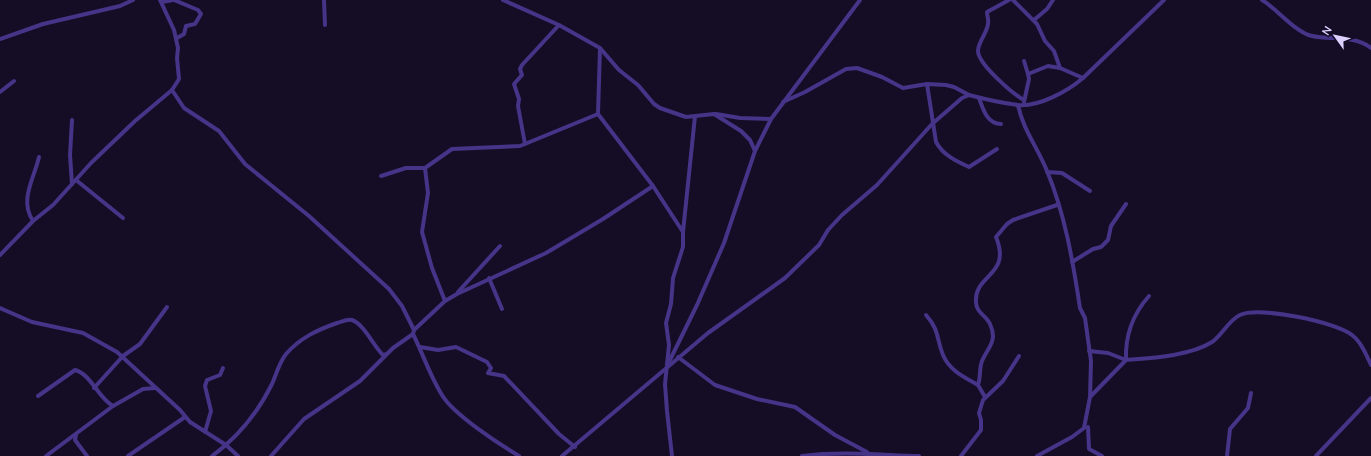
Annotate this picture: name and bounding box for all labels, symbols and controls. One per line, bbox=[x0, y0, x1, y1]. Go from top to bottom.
north arrow bbox=[1315, 16, 1355, 56]
text: N bbox=[1318, 23, 1335, 38]

